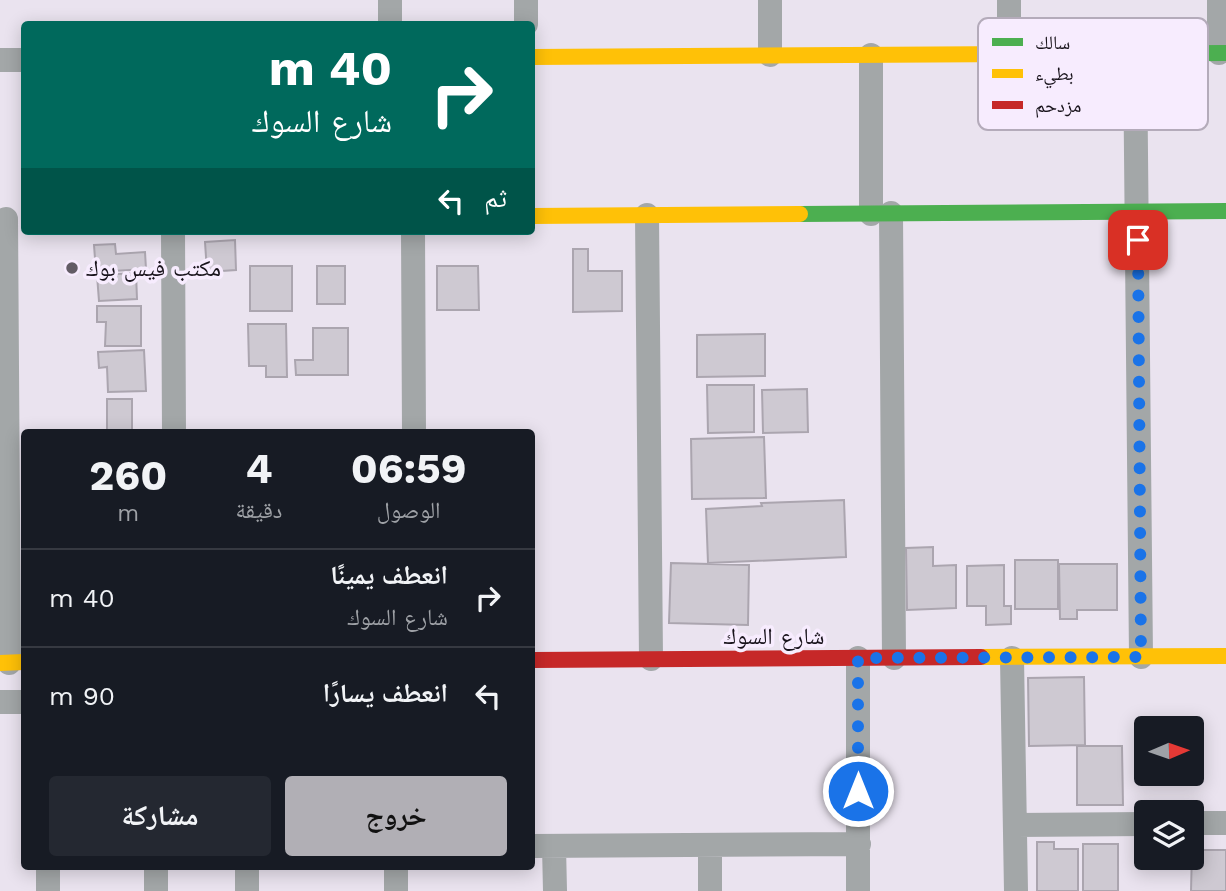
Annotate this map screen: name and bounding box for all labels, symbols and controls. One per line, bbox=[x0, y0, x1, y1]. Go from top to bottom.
legend bbox=[978, 18, 1208, 130]
text: سالك bbox=[1035, 31, 1070, 54]
text: 40 m bbox=[269, 39, 392, 97]
icon: right bbox=[416, 49, 507, 140]
text: بطيء bbox=[1035, 62, 1074, 89]
text: مزدحم bbox=[1035, 94, 1081, 118]
text: شارع السوك bbox=[252, 102, 392, 140]
icon: left bbox=[432, 182, 470, 220]
text: ثم bbox=[484, 183, 507, 213]
pin bbox=[1108, 210, 1168, 270]
icon: arrive bbox=[1119, 221, 1157, 259]
place label: مكتب فيس بوك bbox=[86, 255, 221, 282]
marker: مكتب فيس بوك bbox=[64, 260, 80, 276]
text: 4 bbox=[245, 444, 273, 493]
text: 06:59 bbox=[351, 444, 467, 493]
text: 260 bbox=[89, 451, 167, 500]
text: دقيقة bbox=[236, 497, 282, 524]
text: الوصول bbox=[377, 497, 441, 524]
text: m bbox=[117, 500, 139, 527]
text: انعطف يمينًا bbox=[330, 560, 448, 590]
icon: right bbox=[469, 579, 507, 617]
text: 40 m bbox=[49, 583, 115, 613]
text: شارع السوك bbox=[347, 604, 448, 631]
street label: شارع السوك bbox=[724, 623, 824, 651]
icon: left bbox=[469, 677, 507, 715]
text: انعطف يسارًا bbox=[323, 678, 448, 708]
text: 90 m bbox=[49, 681, 115, 711]
north arrow bbox=[1134, 716, 1204, 786]
map controls bbox=[1134, 716, 1204, 870]
position arrow bbox=[821, 754, 895, 828]
button: مشاركة bbox=[49, 776, 271, 856]
button: خروج bbox=[285, 776, 507, 856]
button: layers bbox=[1134, 800, 1204, 870]

